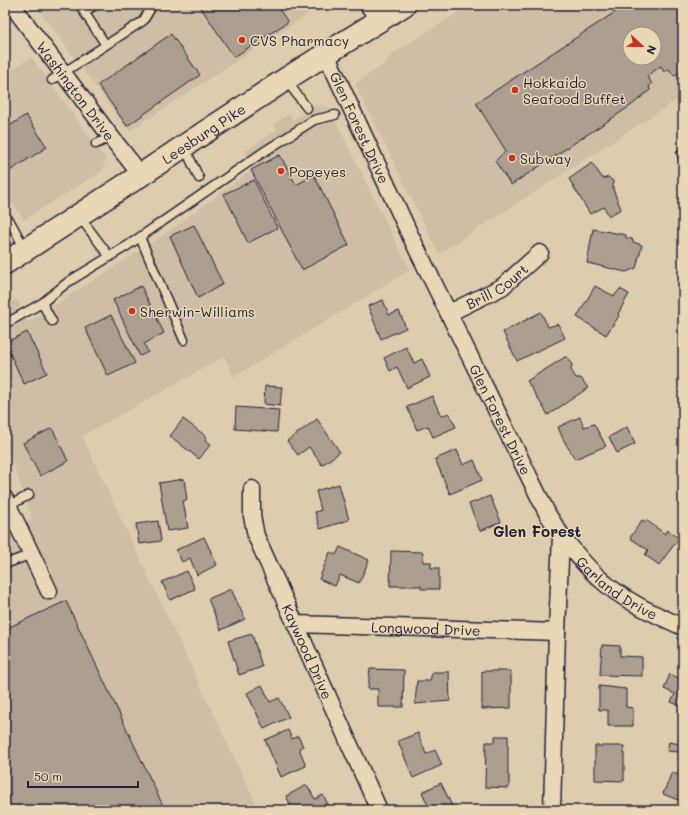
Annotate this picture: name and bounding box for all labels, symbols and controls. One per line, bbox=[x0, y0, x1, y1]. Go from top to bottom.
north arrow bbox=[622, 26, 662, 66]
place label: CVS Pharmacy bbox=[250, 31, 349, 50]
marker: CVS Pharmacy bbox=[237, 35, 247, 45]
street label: Washington Drive bbox=[33, 37, 120, 144]
text: N bbox=[643, 43, 660, 57]
street label: Glen Forest Drive bbox=[326, 69, 394, 186]
place label: Hokkaido Seafood Buffet bbox=[523, 73, 626, 108]
marker: Hokkaido Seafood Buffet bbox=[510, 85, 520, 95]
street label: Leesburg Pike bbox=[158, 99, 249, 168]
place label: Subway bbox=[520, 149, 571, 168]
marker: Subway bbox=[507, 153, 517, 163]
place label: Popeyes bbox=[289, 162, 346, 181]
marker: Popeyes bbox=[276, 166, 286, 176]
street label: Brill Court bbox=[462, 259, 532, 313]
place label: Sherwin-Williams bbox=[140, 302, 255, 321]
marker: Sherwin-Williams bbox=[127, 306, 137, 316]
street label: Glen Forest Drive bbox=[466, 361, 536, 478]
district label: Glen Forest bbox=[493, 521, 581, 541]
street label: Garland Drive bbox=[573, 552, 661, 624]
street label: Kaywood Drive bbox=[278, 601, 337, 702]
street label: Longwood Drive bbox=[371, 617, 481, 639]
scale bar bbox=[28, 763, 138, 789]
text: 50 m bbox=[34, 768, 62, 784]

